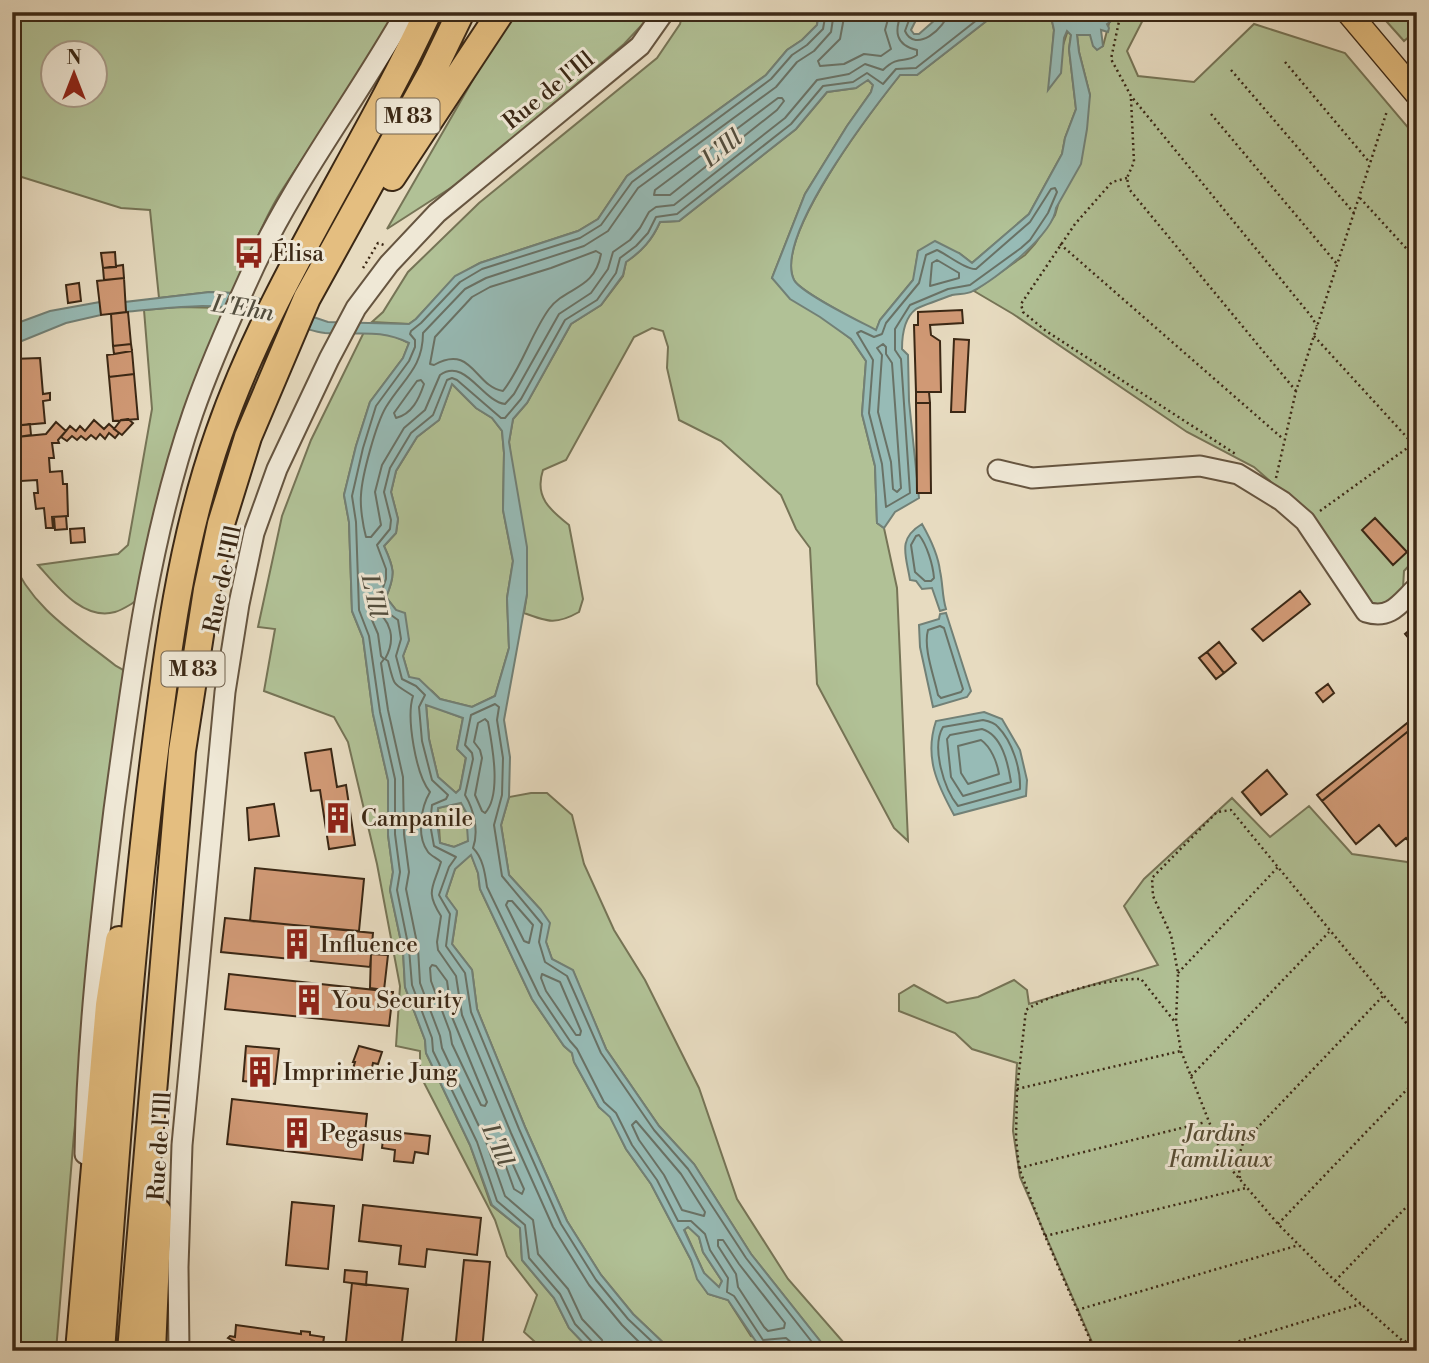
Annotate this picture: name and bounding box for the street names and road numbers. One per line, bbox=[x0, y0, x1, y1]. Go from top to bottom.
street label: Rue de l'Ill bbox=[497, 45, 600, 136]
road number: M 83 bbox=[376, 99, 440, 134]
street label: Rue de l'Ill bbox=[198, 523, 248, 635]
road number: M 83 bbox=[162, 652, 224, 686]
street label: Rue de l'Ill bbox=[142, 1091, 178, 1201]

